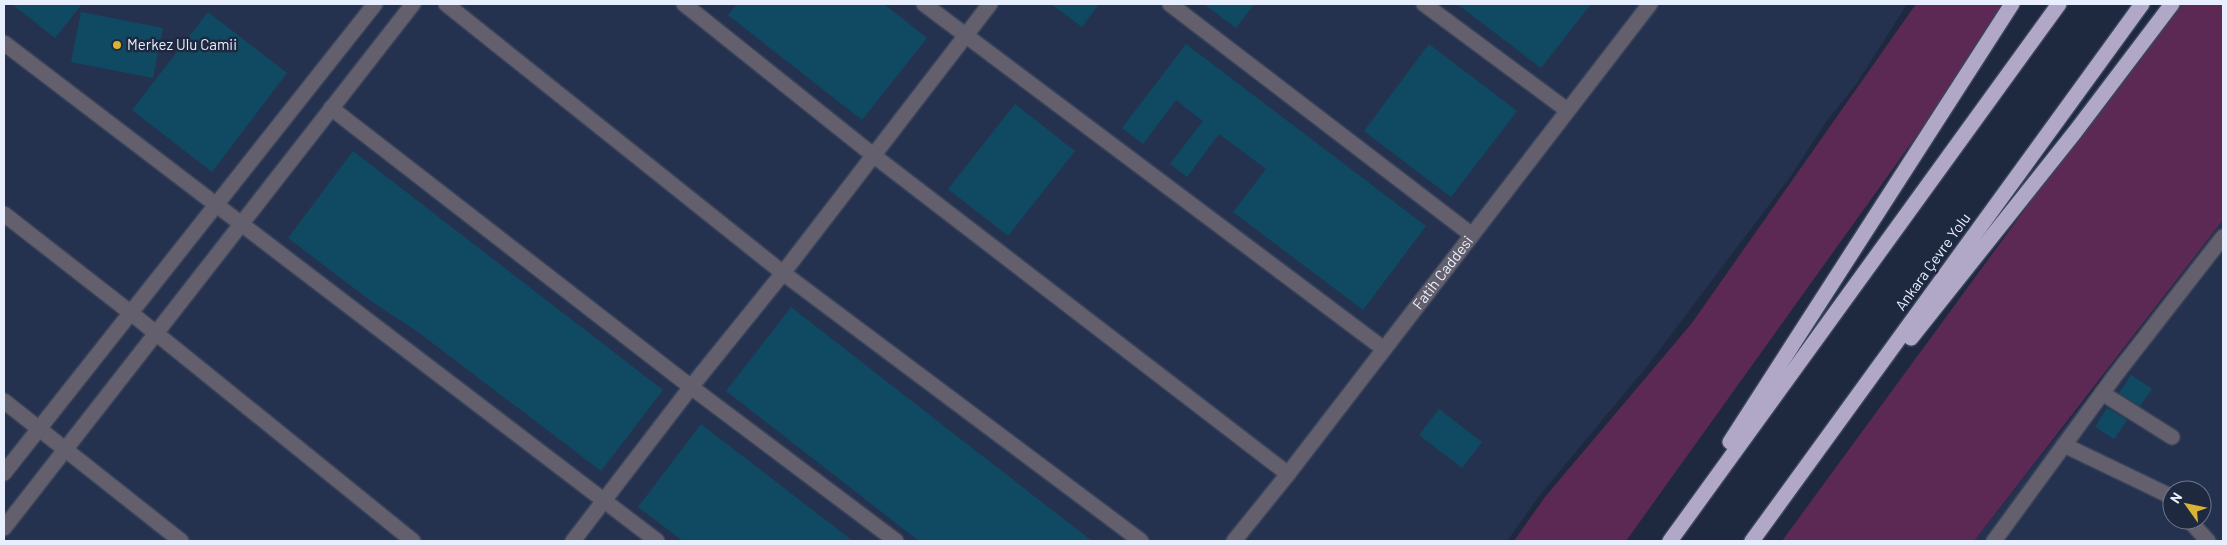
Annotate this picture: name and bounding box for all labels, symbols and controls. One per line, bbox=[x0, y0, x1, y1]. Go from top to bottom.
place label: Merkez Ulu Camii bbox=[127, 35, 237, 53]
marker: Merkez Ulu Camii bbox=[111, 39, 123, 51]
street label: Ankara Çevre Yolu bbox=[1891, 209, 1974, 314]
street label: Fatih Caddesi bbox=[1408, 232, 1476, 313]
north arrow bbox=[2162, 480, 2212, 530]
text: N bbox=[2166, 489, 2185, 506]

